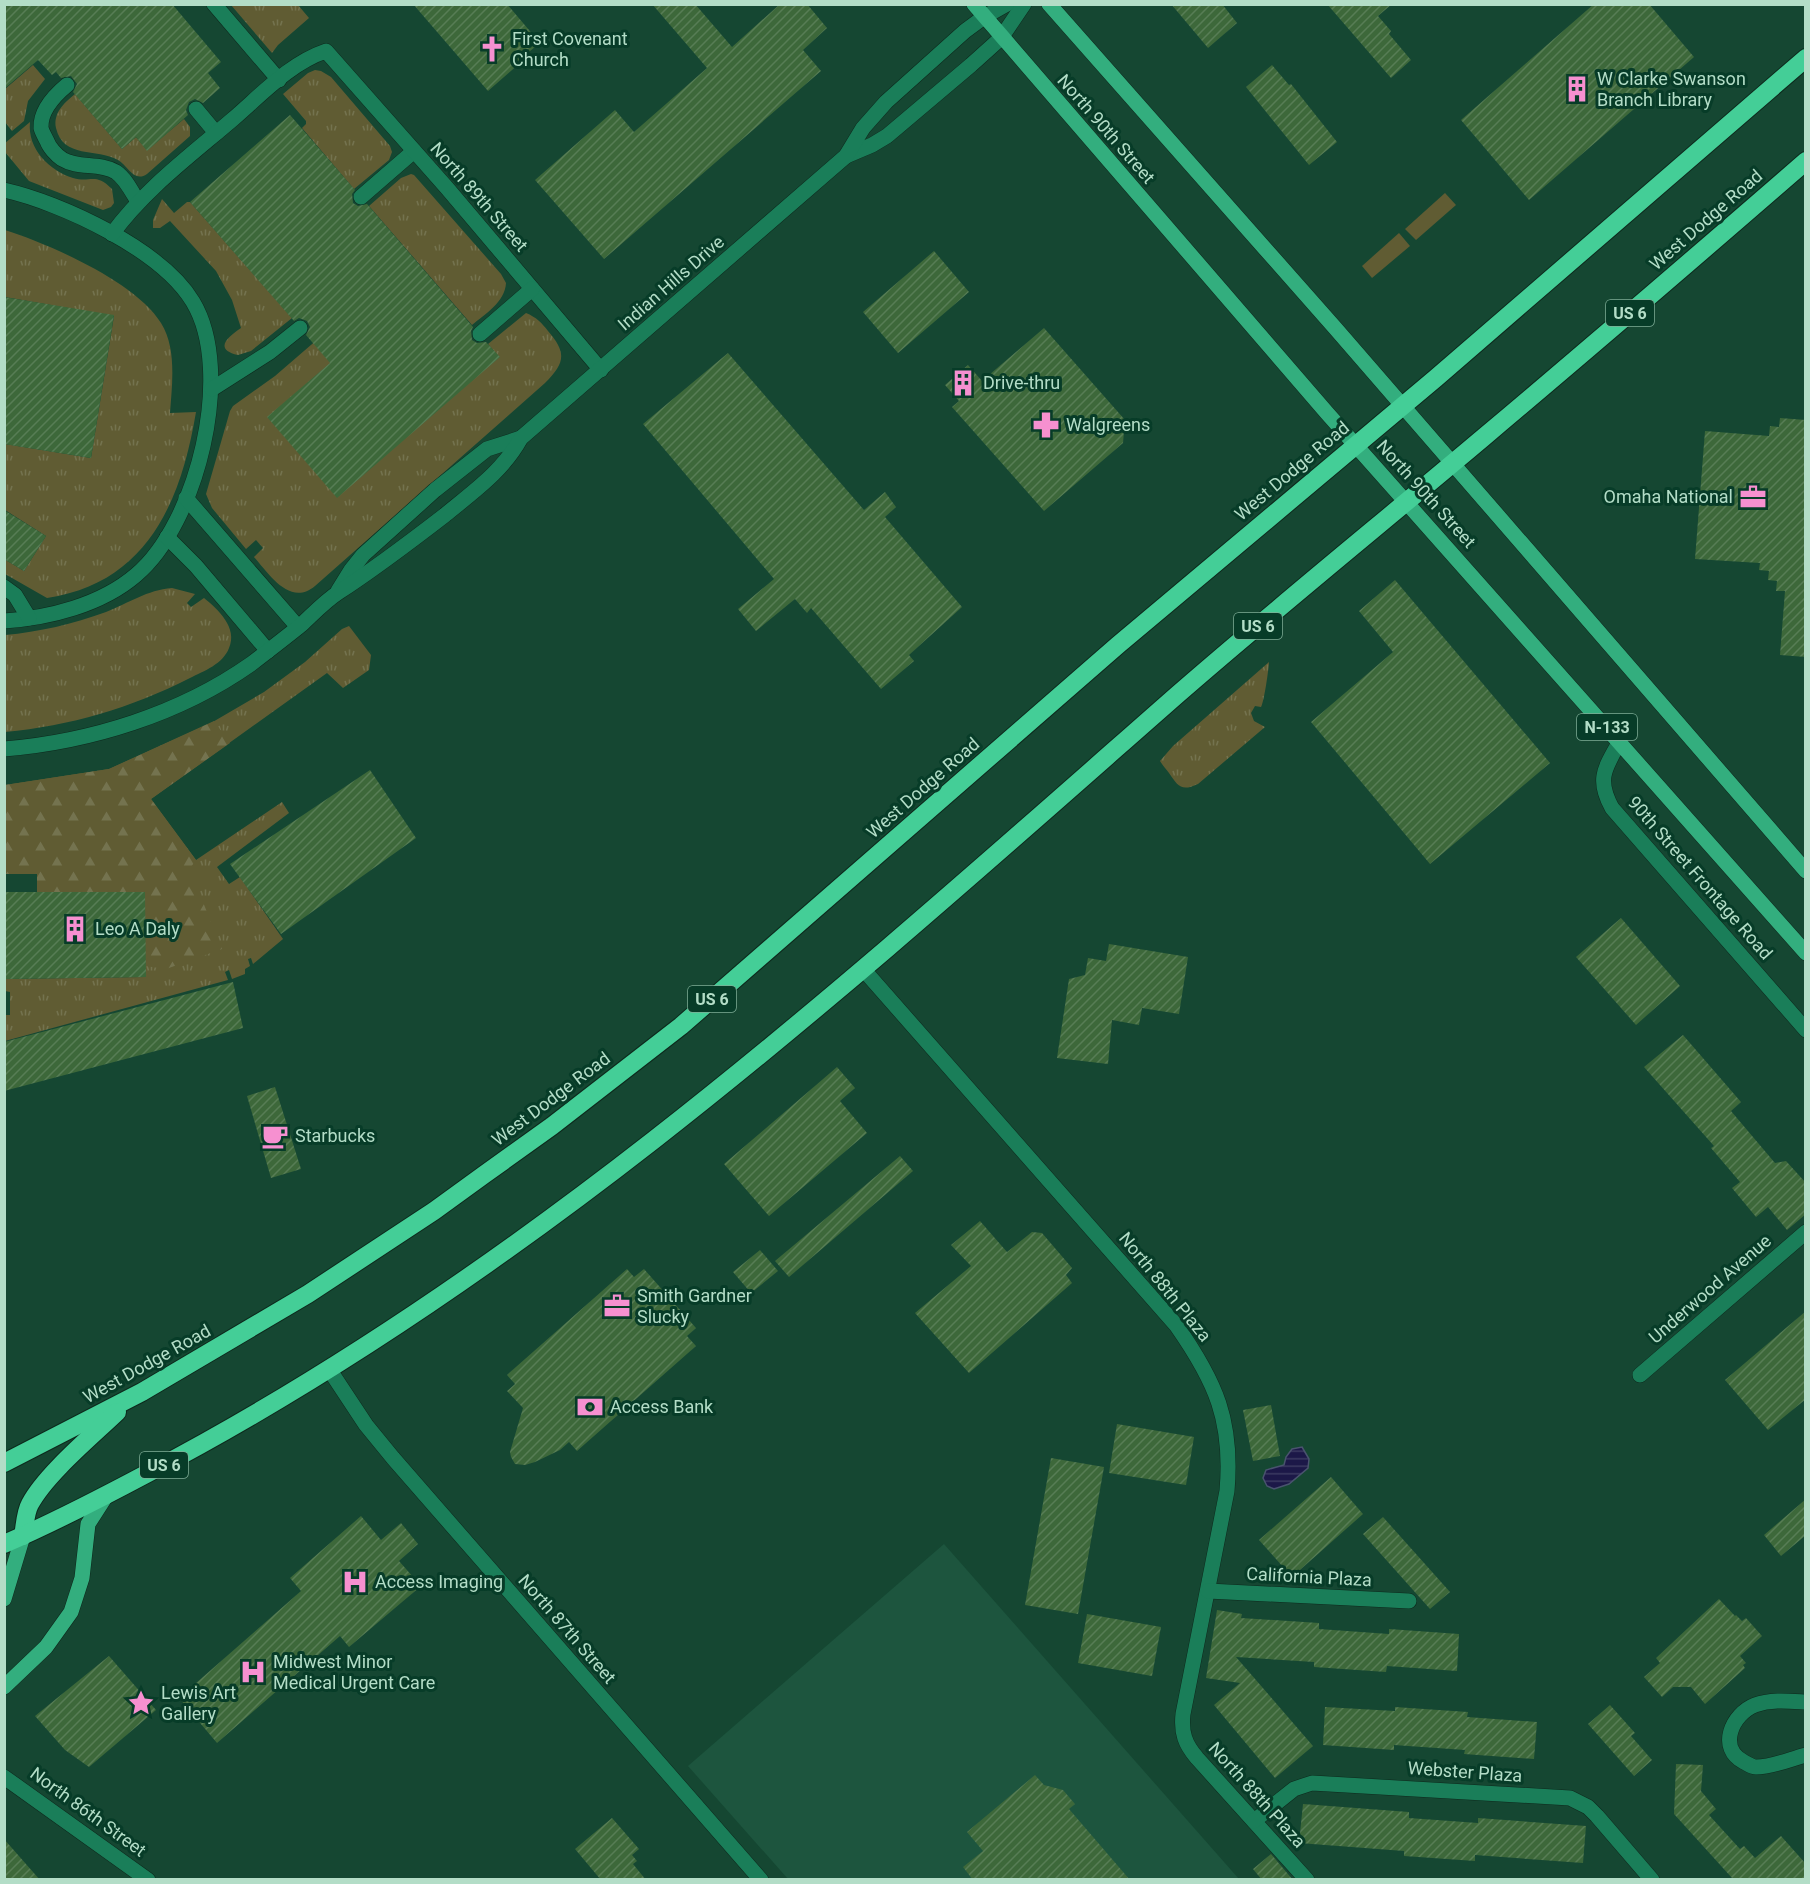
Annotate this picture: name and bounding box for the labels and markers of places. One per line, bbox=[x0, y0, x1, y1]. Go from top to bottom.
place label: First Covenant Church bbox=[512, 28, 628, 70]
church icon: First Covenant Church bbox=[477, 34, 507, 64]
place label: W Clarke Swanson Branch Library bbox=[1597, 68, 1746, 110]
building icon: W Clarke Swanson Branch Library bbox=[1562, 74, 1592, 104]
building icon: Drive-thru bbox=[948, 368, 978, 398]
place label: Drive-thru bbox=[983, 372, 1060, 393]
pharmacy icon: Walgreens bbox=[1031, 410, 1061, 440]
place label: Walgreens bbox=[1066, 414, 1150, 435]
office icon: Omaha National bbox=[1738, 482, 1768, 512]
place label: Omaha National bbox=[1604, 486, 1733, 507]
building icon: Leo A Daly bbox=[60, 914, 90, 944]
place label: Leo A Daly bbox=[95, 918, 180, 939]
cafe icon: Starbucks bbox=[260, 1121, 290, 1151]
place label: Starbucks bbox=[295, 1125, 375, 1146]
place label: Smith Gardner Slucky bbox=[637, 1285, 752, 1327]
office icon: Smith Gardner Slucky bbox=[602, 1291, 632, 1321]
bank icon: Access Bank bbox=[575, 1392, 605, 1422]
place label: Access Bank bbox=[610, 1396, 714, 1417]
hospital icon: Access Imaging bbox=[340, 1567, 370, 1597]
place label: Access Imaging bbox=[375, 1571, 503, 1592]
place label: Midwest Minor Medical Urgent Care bbox=[273, 1651, 435, 1693]
hospital icon: Midwest Minor Medical Urgent Care bbox=[238, 1657, 268, 1687]
place label: Lewis Art Gallery bbox=[161, 1682, 236, 1724]
place icon: Lewis Art Gallery bbox=[126, 1688, 156, 1718]

